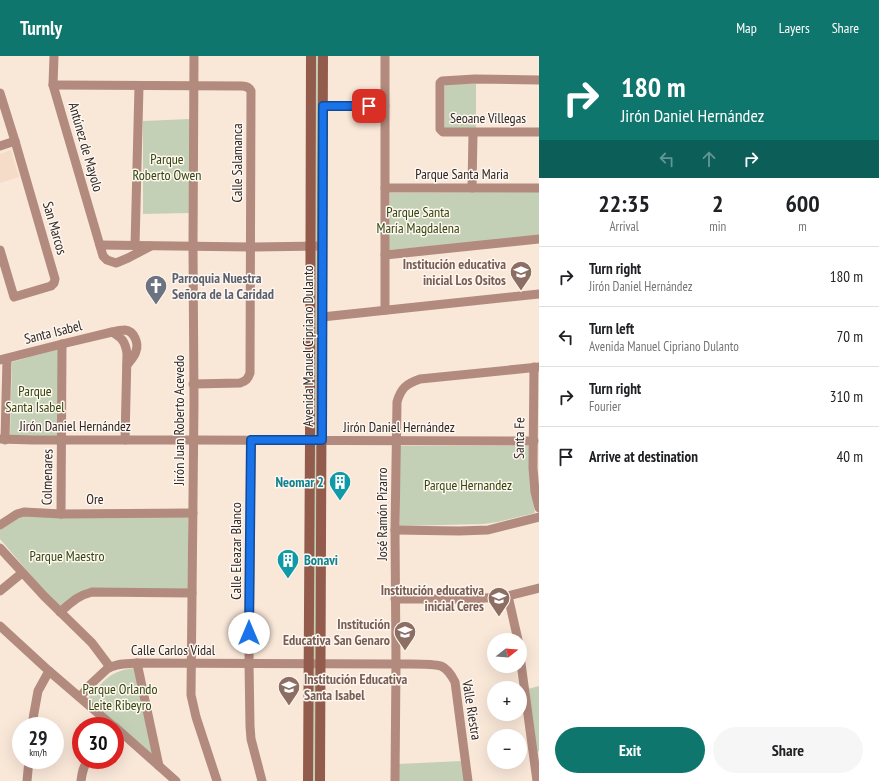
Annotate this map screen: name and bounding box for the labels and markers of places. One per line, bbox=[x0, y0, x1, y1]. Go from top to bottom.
pin bbox=[352, 89, 386, 123]
place label: Institución educativa inicial Los Ositos bbox=[403, 255, 506, 289]
school or university icon: Institución educativa inicial Los Ositos bbox=[508, 259, 534, 292]
place label: Parroquia Nuestra Señora de la Caridad bbox=[172, 269, 274, 303]
church icon: Parroquia Nuestra Señora de la Caridad bbox=[143, 273, 169, 306]
building icon: Neomar 2 bbox=[327, 469, 353, 502]
place label: Neomar 2 bbox=[275, 473, 324, 491]
building icon: Bonavi bbox=[275, 547, 301, 580]
place label: Bonavi bbox=[304, 551, 338, 569]
place label: Institución educativa inicial Ceres bbox=[381, 581, 484, 615]
school or university icon: Institución educativa inicial Ceres bbox=[486, 585, 512, 618]
place label: Institución Educativa San Genaro bbox=[283, 615, 390, 649]
school or university icon: Institución Educativa San Genaro bbox=[392, 619, 418, 652]
place label: Institución Educativa Santa Isabel bbox=[304, 670, 407, 704]
school or university icon: Institución Educativa Santa Isabel bbox=[276, 674, 302, 707]

